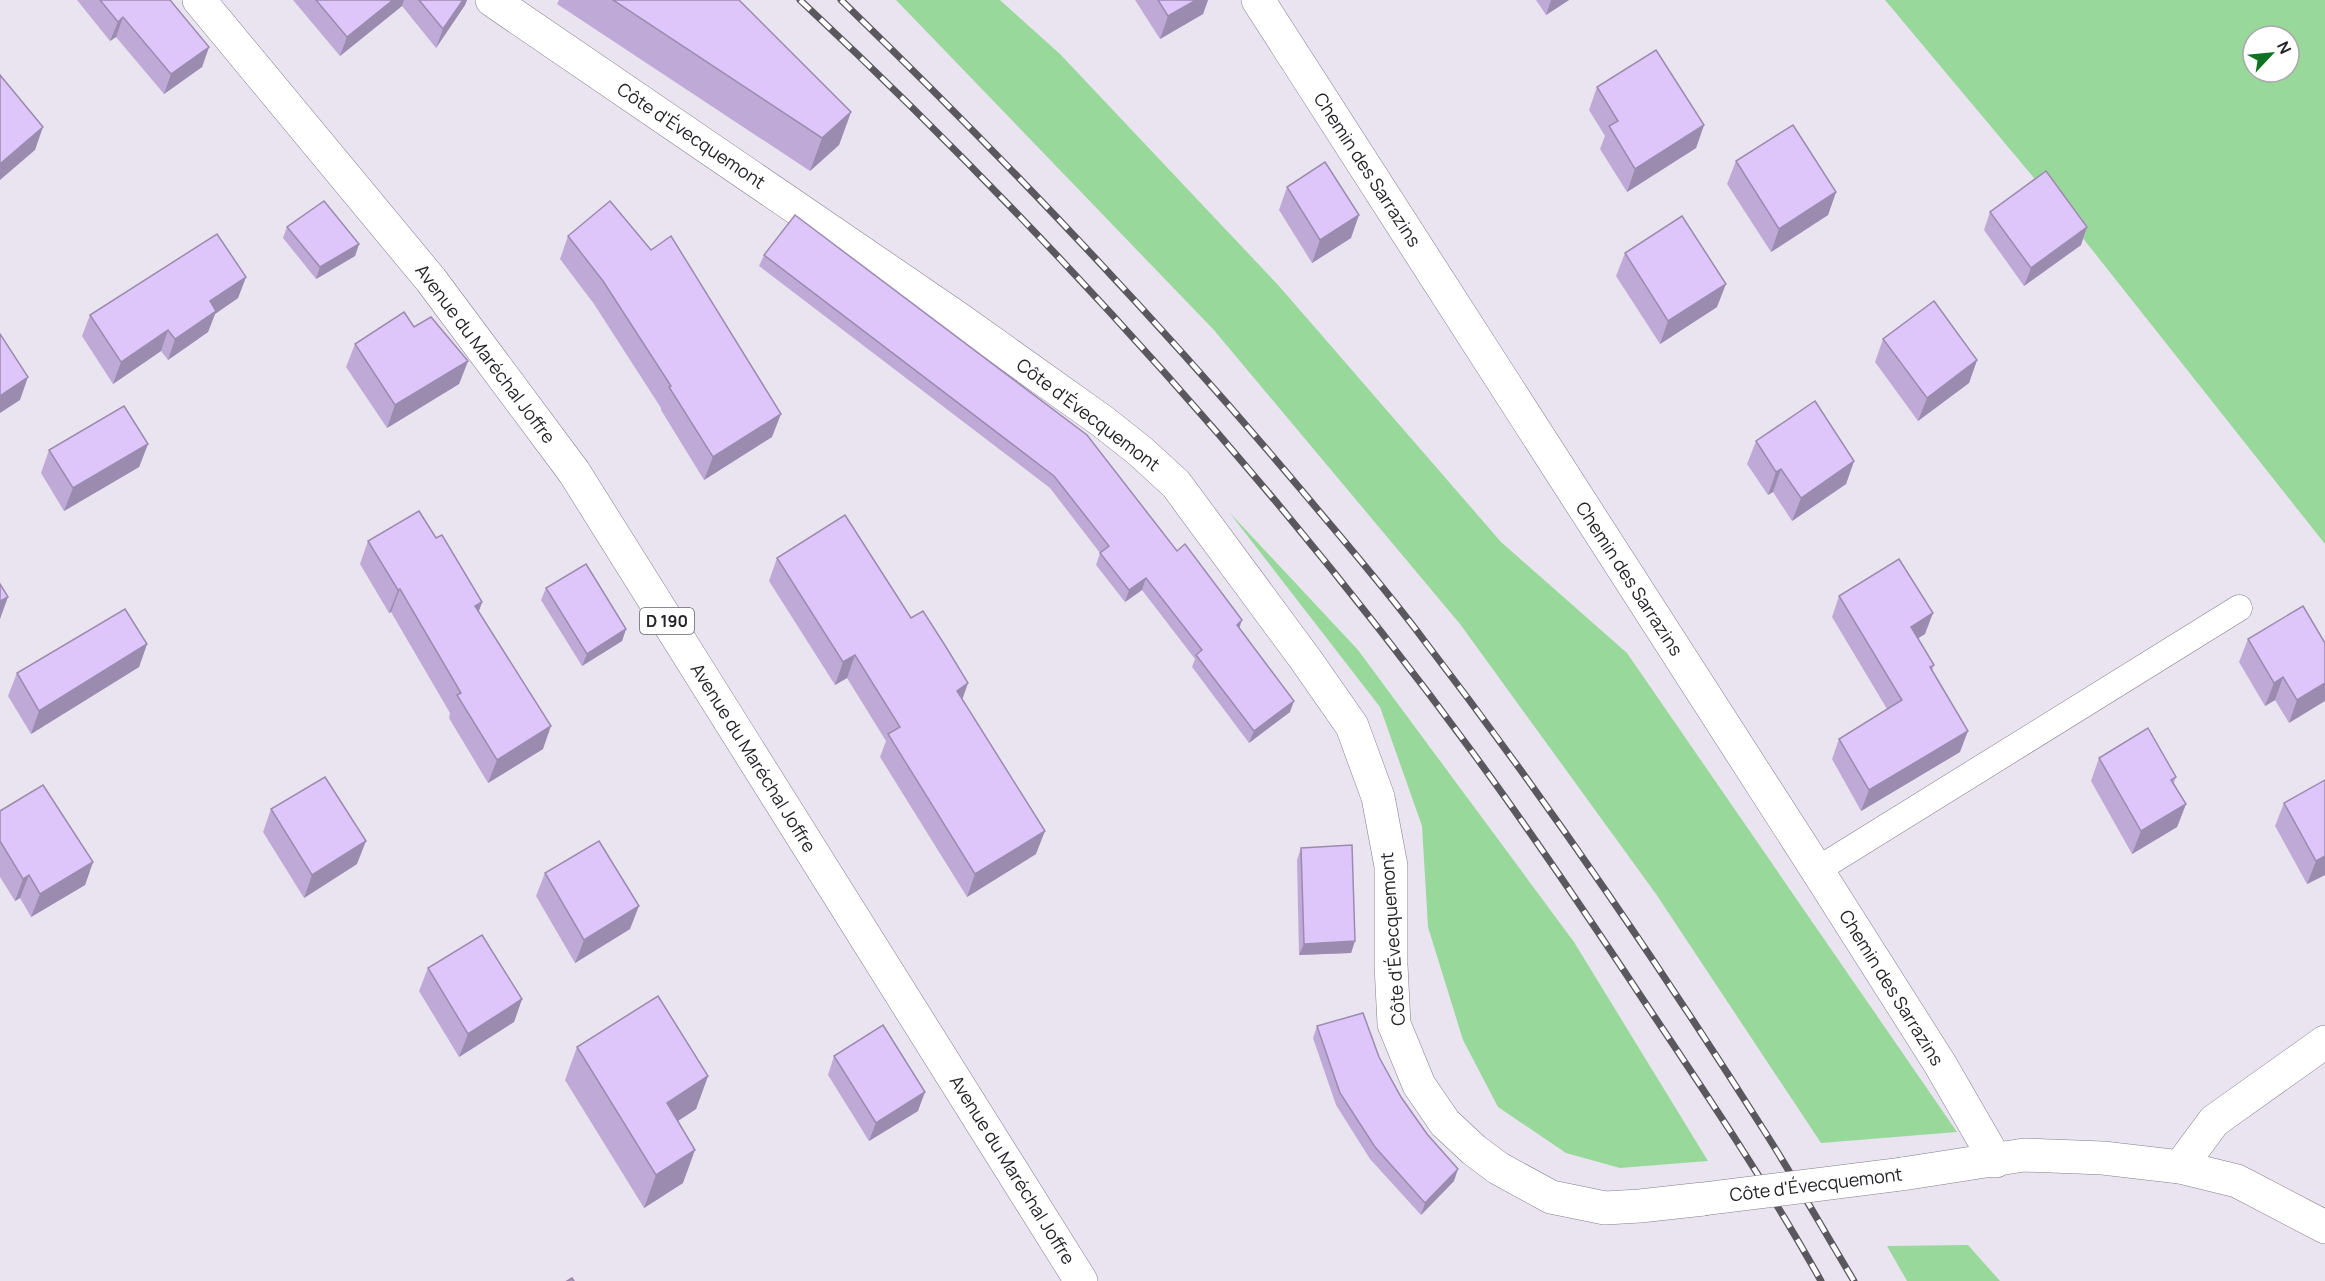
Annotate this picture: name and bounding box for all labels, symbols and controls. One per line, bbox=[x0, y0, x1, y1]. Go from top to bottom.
north arrow bbox=[2241, 24, 2301, 84]
text: N bbox=[2272, 37, 2297, 57]
street label: Côte d'Évecquemont bbox=[613, 77, 770, 194]
street label: Chemin des Sarrazins bbox=[1309, 88, 1427, 251]
street label: Avenue du Maréchal Joffre bbox=[410, 259, 561, 448]
street label: Côte d'Évecquemont bbox=[1012, 352, 1165, 476]
street label: Chemin des Sarrazins bbox=[1571, 497, 1689, 660]
road number: D 190 bbox=[640, 608, 694, 634]
street label: Avenue du Maréchal Joffre bbox=[686, 658, 822, 856]
street label: Côte d'Évecquemont bbox=[1374, 851, 1410, 1027]
street label: Chemin des Sarrazins bbox=[1834, 905, 1950, 1070]
street label: Avenue du Maréchal Joffre bbox=[945, 1070, 1081, 1268]
street label: Côte d'Évecquemont bbox=[1728, 1161, 1904, 1207]

